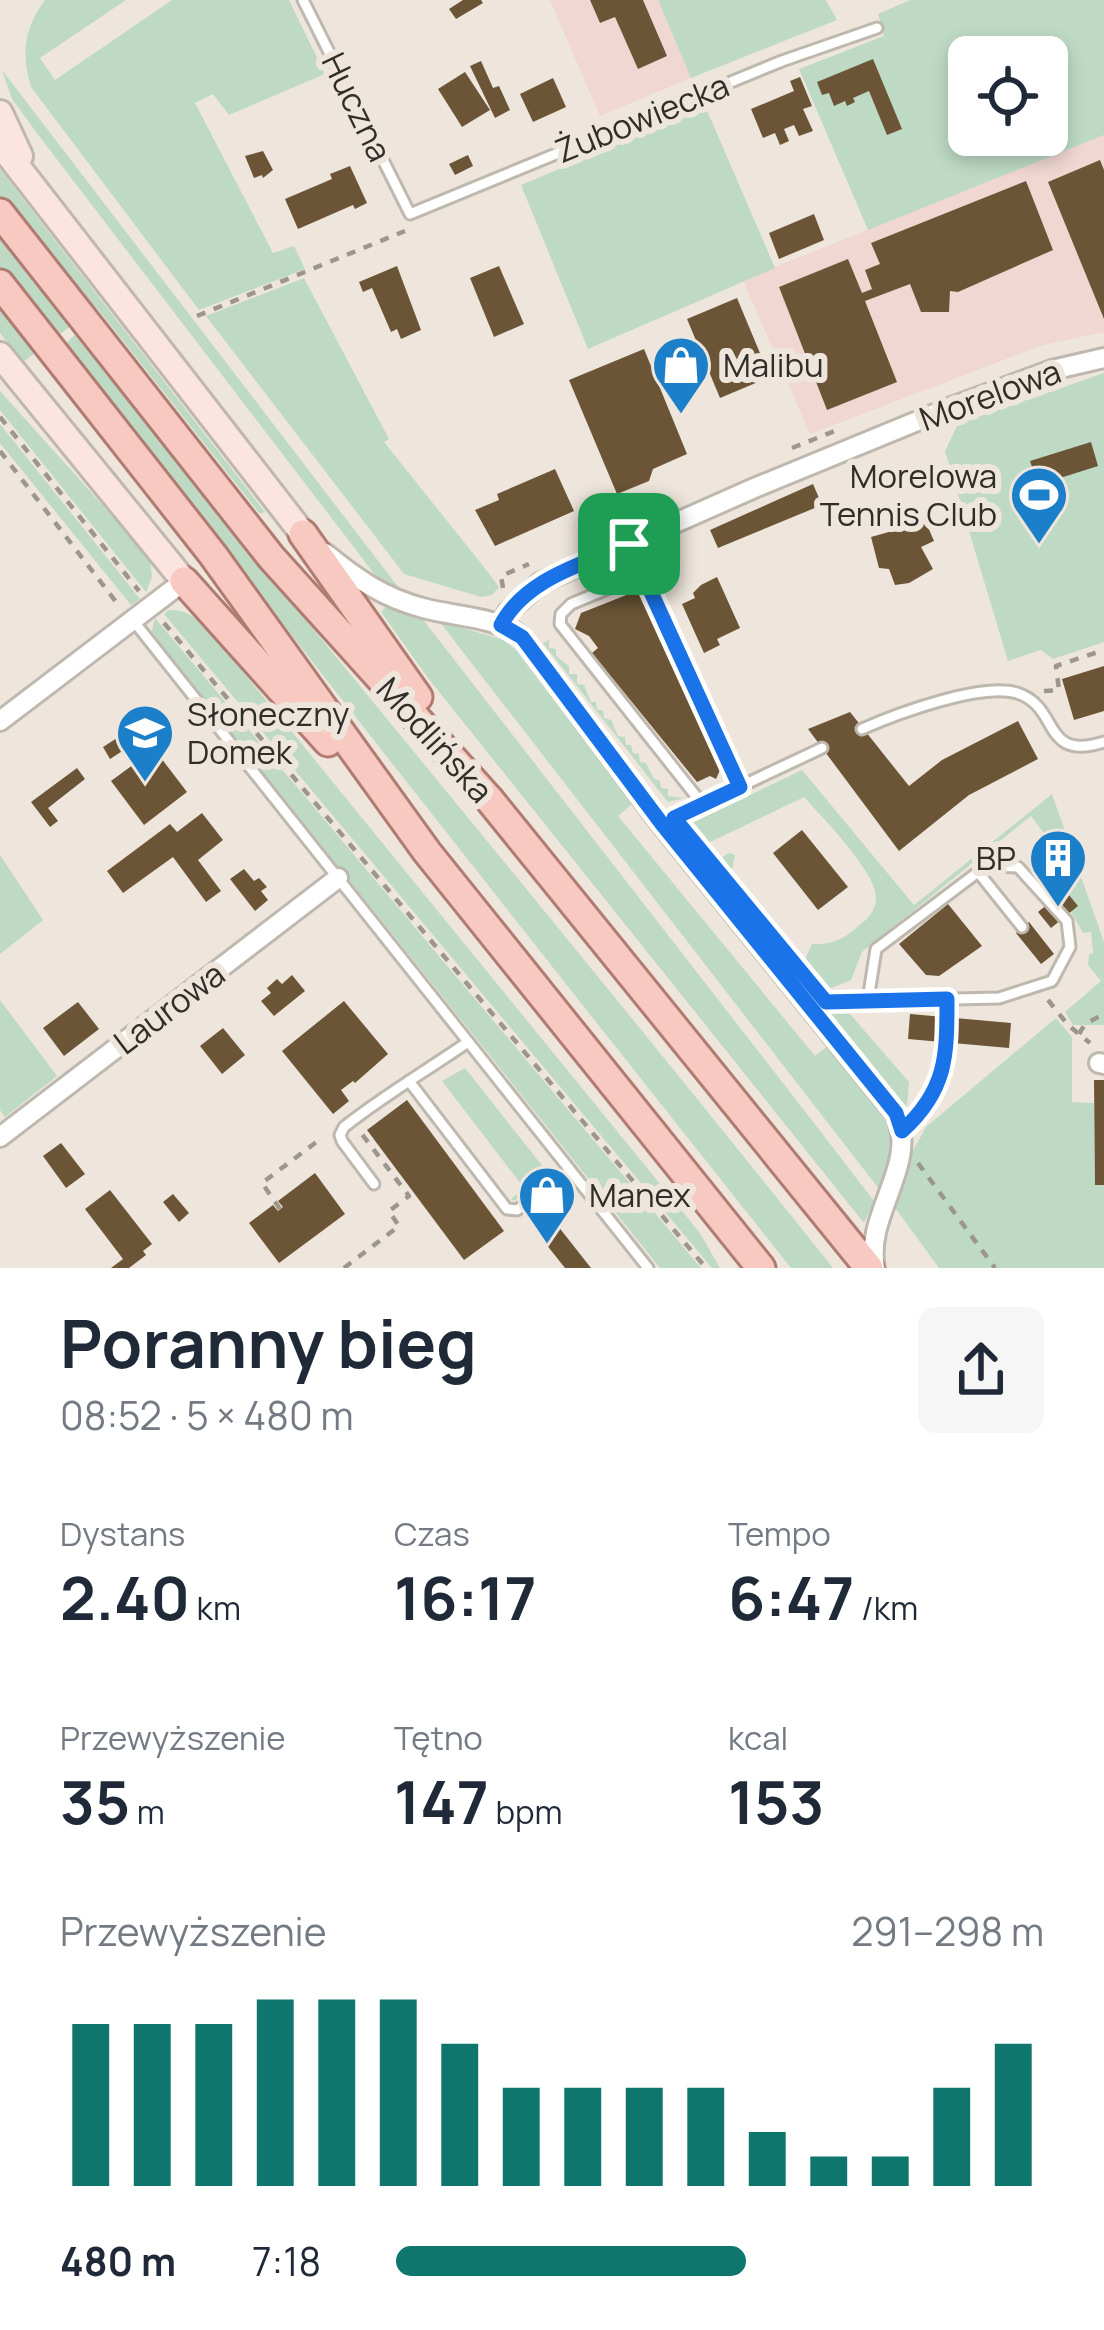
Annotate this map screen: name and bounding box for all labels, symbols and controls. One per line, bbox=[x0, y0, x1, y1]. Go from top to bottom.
map controls bbox=[948, 36, 1068, 156]
button: locate bbox=[948, 36, 1068, 156]
street label: Huczna bbox=[312, 45, 403, 169]
street label: Żubowiecka bbox=[548, 62, 735, 173]
shop icon: Malibu bbox=[650, 334, 712, 416]
place label: Malibu bbox=[723, 342, 824, 387]
street label: Morelowa bbox=[913, 348, 1067, 441]
place label: Morelowa Tennis Club bbox=[820, 453, 997, 536]
sports icon: Morelowa Tennis Club bbox=[1008, 464, 1070, 546]
pin bbox=[578, 493, 680, 595]
icon: arrive bbox=[596, 511, 662, 577]
street label: Modlińska bbox=[367, 667, 504, 812]
place label: Słoneczny Domek bbox=[187, 691, 349, 774]
school or university icon: Słoneczny Domek bbox=[114, 702, 176, 784]
building icon: BP bbox=[1027, 827, 1089, 909]
place label: BP bbox=[976, 835, 1016, 880]
street label: Laurowa bbox=[104, 951, 233, 1064]
shop icon: Manex bbox=[516, 1164, 578, 1246]
place label: Manex bbox=[589, 1172, 691, 1217]
text: Poranny bieg bbox=[60, 1298, 477, 1388]
button: share bbox=[918, 1307, 1044, 1433]
text: 08:52 · 5 × 480 m bbox=[60, 1388, 354, 1442]
text: Dystans bbox=[60, 1511, 185, 1556]
text: Czas bbox=[394, 1511, 470, 1556]
text: Tempo bbox=[728, 1511, 831, 1556]
text: 2.40 bbox=[60, 1556, 190, 1638]
text: 16:17 bbox=[394, 1556, 536, 1638]
text: 6:47 bbox=[728, 1556, 854, 1638]
text: km bbox=[190, 1585, 241, 1630]
text: /km bbox=[854, 1585, 918, 1630]
text: Przewyższenie bbox=[60, 1715, 286, 1760]
text: Tętno bbox=[394, 1715, 483, 1760]
text: kcal bbox=[728, 1715, 788, 1760]
text: 35 bbox=[60, 1760, 130, 1842]
text: 147 bbox=[394, 1760, 489, 1842]
text: 153 bbox=[728, 1760, 824, 1842]
text: m bbox=[130, 1789, 165, 1834]
text: bpm bbox=[489, 1789, 562, 1834]
text: Przewyższenie bbox=[60, 1904, 327, 1958]
text: 291–298 m bbox=[851, 1904, 1044, 1958]
text: 480 m bbox=[60, 2234, 176, 2288]
text: 7:18 bbox=[252, 2234, 321, 2288]

